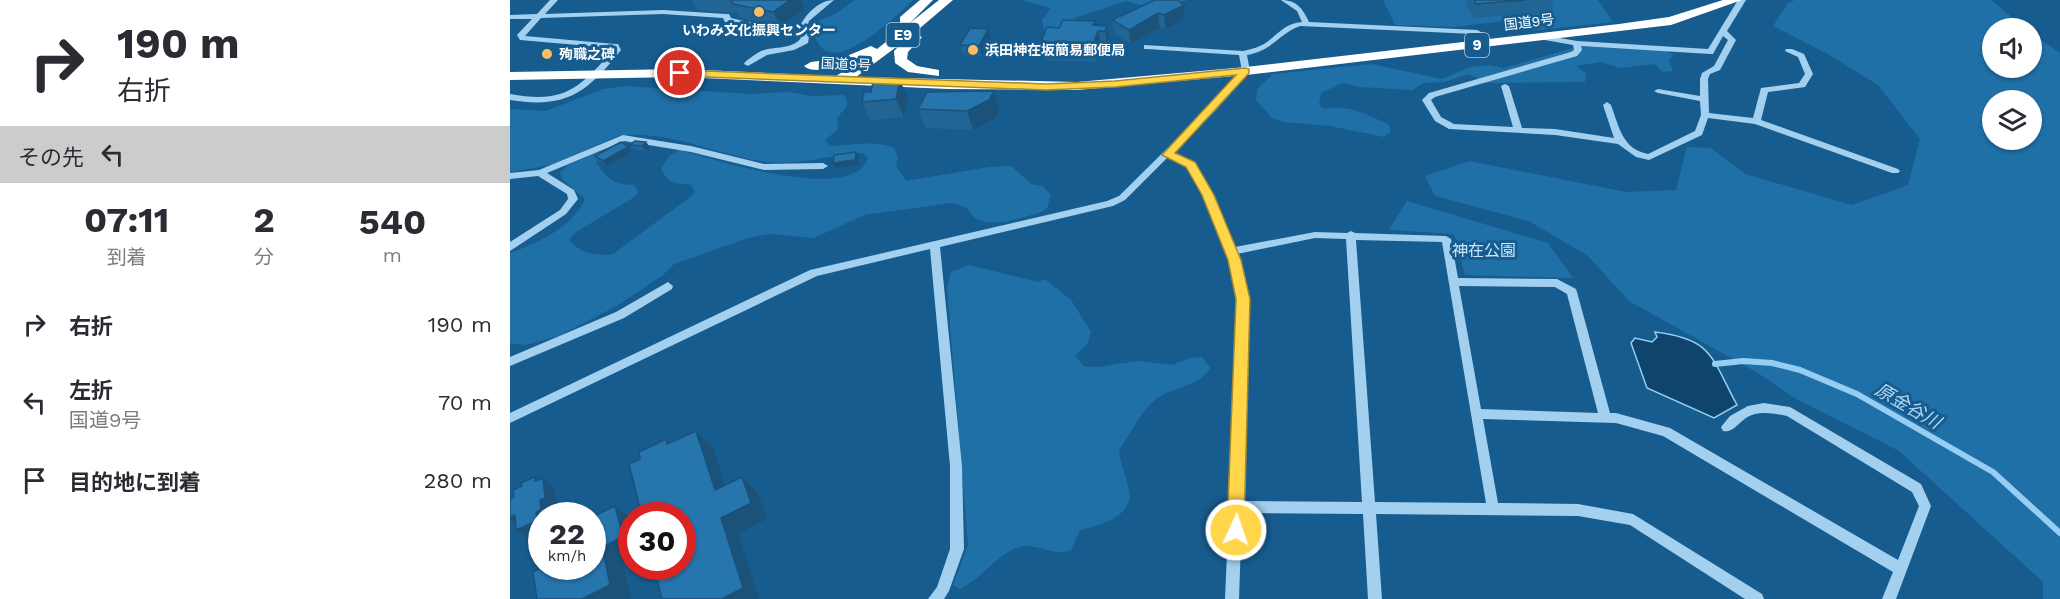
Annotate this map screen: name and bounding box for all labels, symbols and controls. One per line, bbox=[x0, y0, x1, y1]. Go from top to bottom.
marker: いわみ文化振興センター bbox=[752, 5, 766, 19]
street label: 国道9号 bbox=[1503, 11, 1555, 33]
map controls bbox=[1982, 18, 2042, 150]
button: sound bbox=[1982, 18, 2042, 78]
text: 190 m bbox=[117, 19, 240, 68]
place label: いわみ文化振興センター bbox=[682, 22, 836, 38]
road number: E9 bbox=[886, 23, 920, 47]
icon: right bbox=[18, 24, 96, 102]
road number: 9 bbox=[1465, 33, 1489, 57]
place label: 浜田神在坂簡易郵便局 bbox=[985, 42, 1125, 58]
marker: 浜田神在坂簡易郵便局 bbox=[966, 43, 980, 57]
place label: 殉職之碑 bbox=[559, 46, 615, 62]
marker: 殉職之碑 bbox=[540, 47, 554, 61]
pin bbox=[654, 47, 705, 98]
street label: 国道9号 bbox=[820, 55, 872, 73]
icon: arrive bbox=[663, 56, 696, 89]
text: 右折 bbox=[117, 75, 171, 107]
button: layers bbox=[1982, 90, 2042, 150]
icon: left bbox=[96, 138, 129, 171]
text: その先 bbox=[18, 145, 84, 170]
text: 07:11 bbox=[84, 199, 169, 241]
text: 2 bbox=[253, 199, 275, 241]
text: 540 bbox=[359, 201, 426, 243]
park label: 神在公園 bbox=[1452, 241, 1516, 260]
text: m bbox=[383, 243, 402, 267]
text: 到着 bbox=[107, 245, 147, 269]
text: 分 bbox=[254, 245, 274, 269]
icon: right bbox=[18, 308, 51, 341]
text: 190 m bbox=[428, 312, 492, 337]
text: 右折 bbox=[69, 314, 113, 339]
text: 左折 bbox=[69, 378, 113, 403]
water label: 原金谷川 bbox=[1872, 378, 1946, 434]
icon: left bbox=[18, 386, 51, 419]
text: 70 m bbox=[438, 390, 492, 415]
text: 国道9号 bbox=[69, 408, 141, 432]
icon: arrive bbox=[18, 464, 51, 497]
text: 280 m bbox=[423, 468, 492, 493]
text: 目的地に到着 bbox=[69, 470, 201, 495]
position arrow bbox=[1204, 498, 1268, 562]
speed limit sign: 30 bbox=[618, 502, 696, 580]
text: 22 bbox=[549, 516, 585, 551]
text: km/h bbox=[548, 547, 586, 565]

